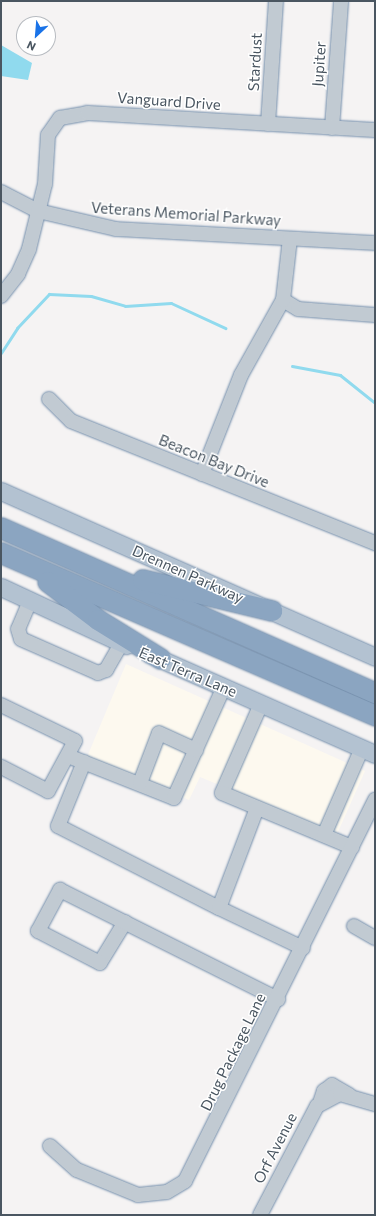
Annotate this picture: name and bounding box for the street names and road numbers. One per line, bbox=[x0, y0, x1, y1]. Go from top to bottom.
street label: Stardust bbox=[244, 32, 266, 92]
street label: Jupiter bbox=[308, 41, 330, 87]
street label: Vanguard Drive bbox=[117, 88, 221, 114]
street label: Veterans Memorial Parkway bbox=[90, 198, 282, 230]
street label: Beacon Bay Drive bbox=[156, 431, 272, 491]
street label: Drennen Parkway bbox=[130, 541, 246, 607]
street label: East Terra Lane bbox=[136, 643, 240, 701]
street label: Drug Package Lane bbox=[197, 990, 269, 1114]
street label: Orf Avenue bbox=[249, 1110, 301, 1186]

